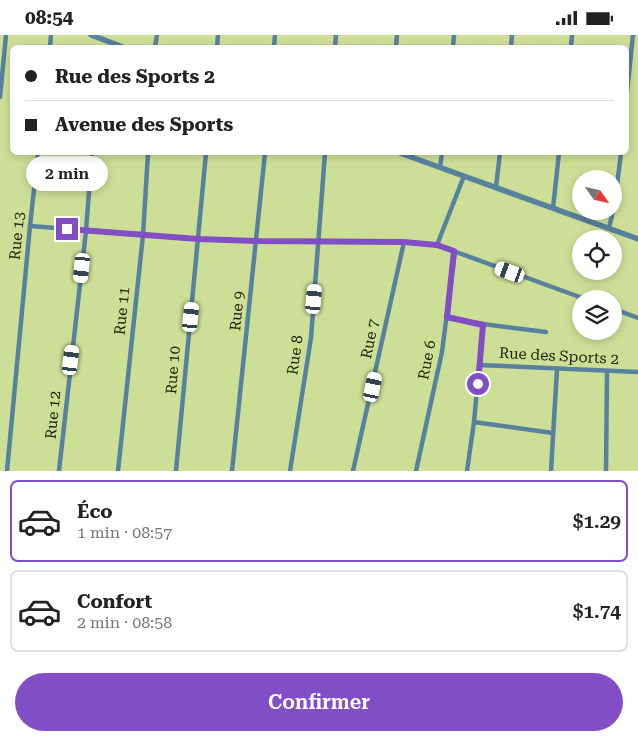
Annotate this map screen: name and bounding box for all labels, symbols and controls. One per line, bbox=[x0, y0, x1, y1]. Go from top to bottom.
text: 08:54 bbox=[25, 6, 74, 29]
text: Rue des Sports 2 bbox=[55, 65, 215, 88]
text: Avenue des Sports bbox=[55, 113, 233, 136]
callout: 2 min bbox=[26, 156, 108, 191]
text: 2 min bbox=[45, 164, 89, 183]
north arrow bbox=[572, 170, 622, 220]
map controls bbox=[572, 170, 622, 340]
street label: Rue 13 bbox=[6, 211, 28, 261]
route end bbox=[56, 218, 78, 240]
button: locate bbox=[572, 230, 622, 280]
car bbox=[72, 252, 91, 284]
car bbox=[493, 260, 526, 284]
car bbox=[305, 283, 322, 315]
street label: Rue 11 bbox=[111, 286, 133, 336]
street label: Rue 9 bbox=[226, 290, 248, 332]
button: layers bbox=[572, 290, 622, 340]
car bbox=[181, 301, 200, 333]
street label: Rue 7 bbox=[357, 318, 383, 360]
street label: Rue 8 bbox=[283, 334, 307, 376]
street label: Rue 6 bbox=[414, 339, 440, 381]
car bbox=[61, 344, 80, 376]
street label: Rue des Sports 2 bbox=[499, 344, 619, 368]
street label: Rue 10 bbox=[162, 345, 184, 395]
car bbox=[362, 371, 383, 403]
route start bbox=[467, 373, 489, 395]
street label: Rue 12 bbox=[42, 390, 64, 440]
icon: car bbox=[17, 499, 62, 544]
text: Éco bbox=[77, 500, 113, 523]
text: $1.29 bbox=[573, 510, 621, 533]
text: 1 min · 08:57 bbox=[77, 523, 172, 542]
icon: car bbox=[17, 589, 62, 634]
text: Confort bbox=[77, 590, 152, 613]
text: $1.74 bbox=[573, 600, 621, 623]
text: 2 min · 08:58 bbox=[77, 613, 172, 632]
button: Confirmer bbox=[15, 673, 623, 731]

